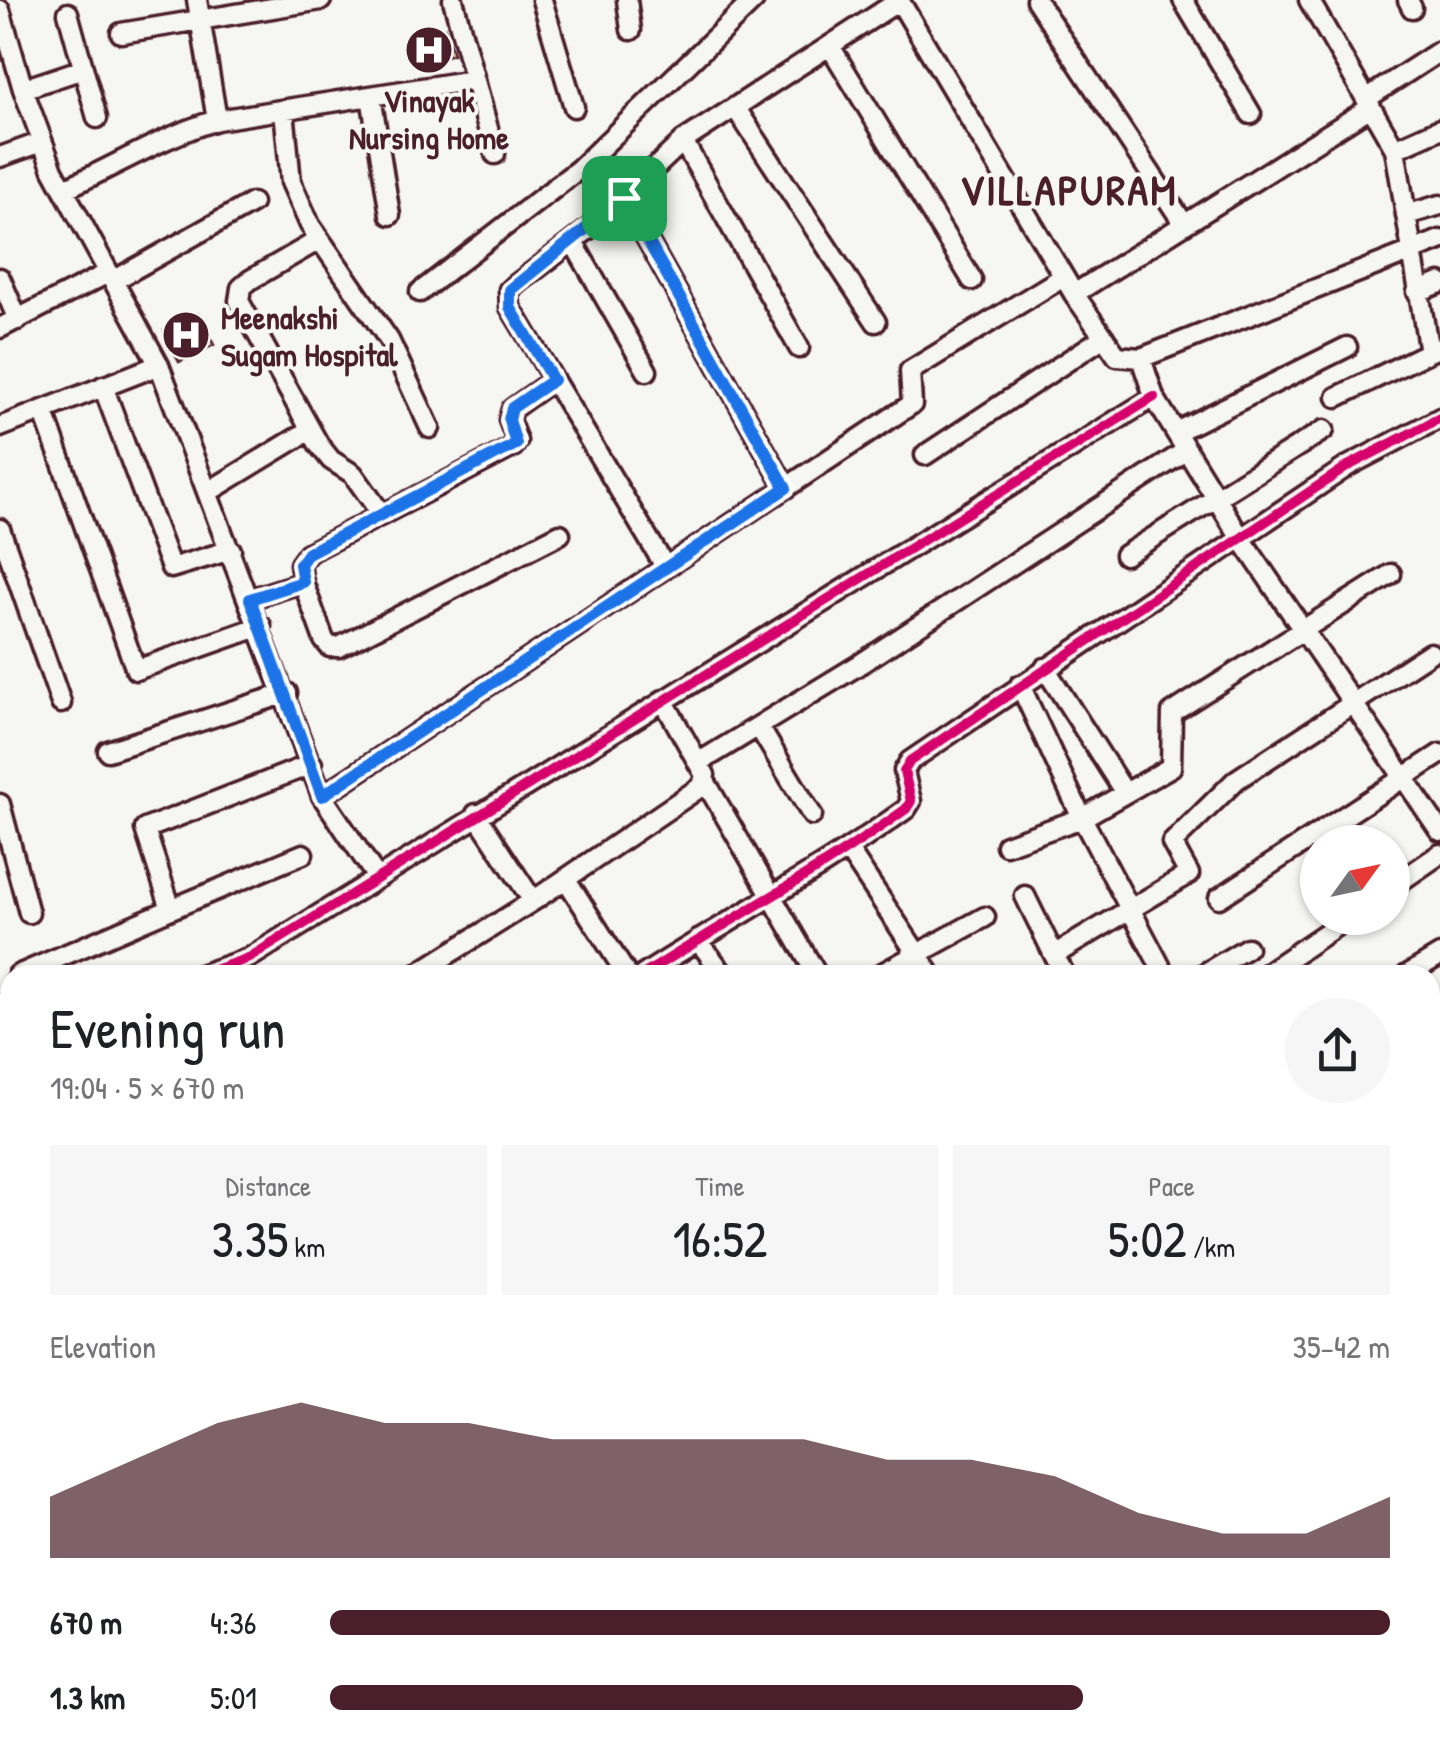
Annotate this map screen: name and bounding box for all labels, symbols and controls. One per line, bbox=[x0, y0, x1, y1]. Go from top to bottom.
hospital icon: Vinayak Nursing Home bbox=[403, 24, 455, 76]
place label: Vinayak Nursing Home bbox=[349, 79, 509, 160]
pin bbox=[582, 156, 667, 241]
district label: VILLAPURAM bbox=[960, 161, 1178, 218]
icon: arrive bbox=[597, 171, 652, 226]
place label: Meenakshi Sugam Hospital bbox=[221, 296, 399, 377]
hospital icon: Meenakshi Sugam Hospital bbox=[160, 309, 212, 361]
north arrow bbox=[1300, 825, 1410, 935]
map controls bbox=[1300, 825, 1410, 935]
text: Evening run bbox=[50, 991, 285, 1065]
button: share bbox=[1285, 998, 1390, 1103]
text: 19:04 · 5 × 670 m bbox=[50, 1066, 244, 1109]
text: Distance bbox=[226, 1167, 311, 1205]
text: Time bbox=[695, 1167, 745, 1205]
text: Pace bbox=[1148, 1167, 1195, 1205]
text: 3.35 bbox=[211, 1205, 288, 1273]
text: 16:52 bbox=[673, 1205, 767, 1273]
text: 5:02 bbox=[1108, 1205, 1186, 1273]
text: km bbox=[288, 1228, 325, 1266]
text: /km bbox=[1186, 1228, 1235, 1266]
text: Elevation bbox=[50, 1325, 156, 1368]
text: 35–42 m bbox=[1293, 1325, 1390, 1368]
text: 670 m bbox=[50, 1601, 122, 1644]
text: 4:36 bbox=[210, 1601, 257, 1644]
text: 1.3 km bbox=[50, 1676, 125, 1719]
text: 5:01 bbox=[210, 1676, 257, 1719]

